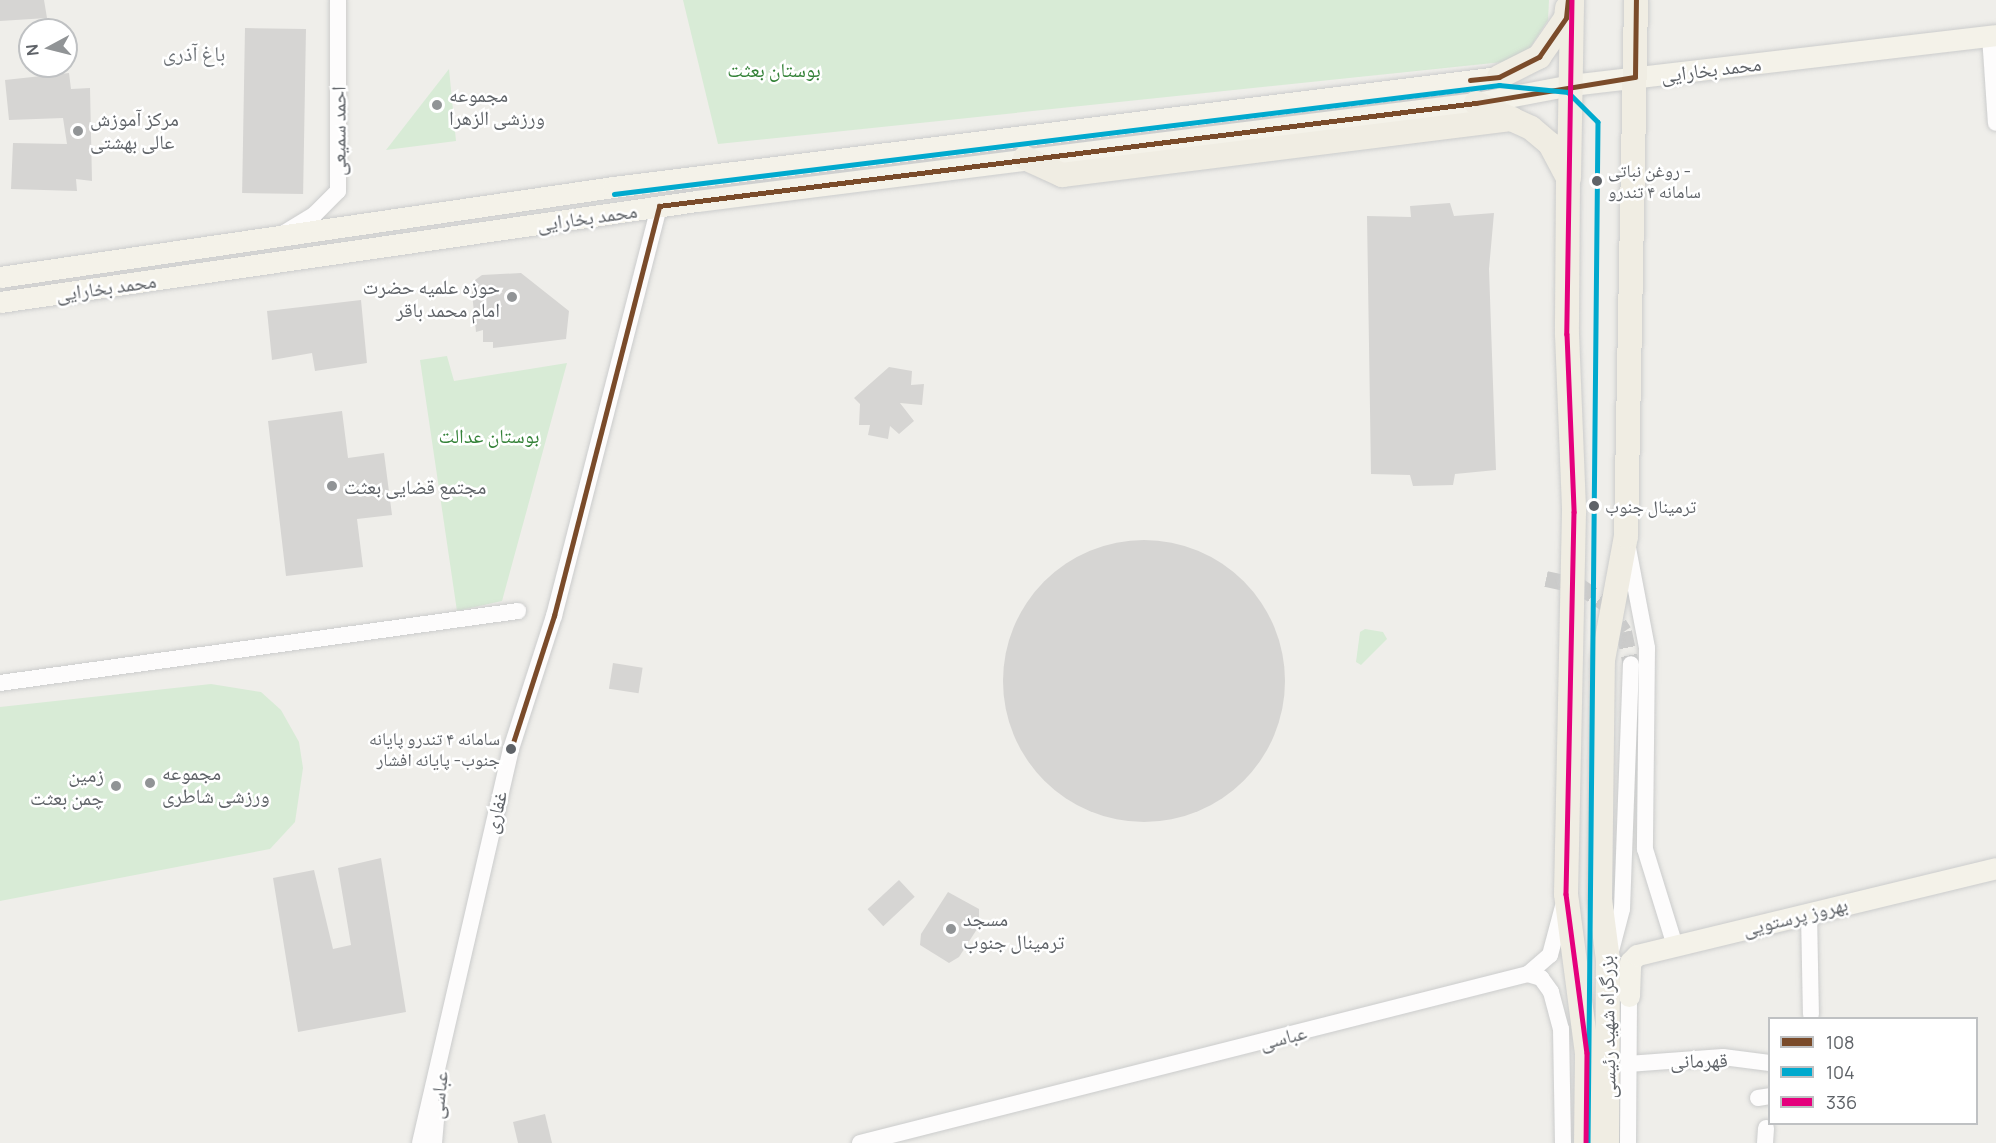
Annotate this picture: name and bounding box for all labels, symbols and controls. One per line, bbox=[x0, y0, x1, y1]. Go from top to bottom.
north arrow bbox=[18, 18, 78, 78]
district label: باغ آذری bbox=[163, 40, 225, 66]
text: N bbox=[21, 43, 44, 57]
street label: محمد بخارایی bbox=[1659, 51, 1763, 87]
park label: بوستان بعثت bbox=[727, 57, 821, 81]
place label: مجموعه ورزشی الزهرا bbox=[449, 82, 545, 129]
street label: احمد سمیعی bbox=[326, 86, 350, 176]
marker: مجموعه ورزشی الزهرا bbox=[430, 98, 444, 112]
place label: مرکز آموزش عالی بهشتی bbox=[90, 107, 179, 154]
marker: مرکز آموزش عالی بهشتی bbox=[71, 124, 85, 138]
place label: روغن نباتی - سامانه ۴ تندرو bbox=[1608, 160, 1701, 202]
marker: روغن نباتی - سامانه ۴ تندرو bbox=[1591, 175, 1603, 187]
street label: محمد بخارایی bbox=[535, 198, 639, 236]
street label: محمد بخارایی bbox=[54, 268, 158, 306]
place label: حوزه علمیه حضرت امام محمد باقر bbox=[363, 274, 500, 321]
marker: حوزه علمیه حضرت امام محمد باقر bbox=[505, 290, 519, 304]
park label: بوستان عدالت bbox=[439, 423, 539, 447]
place label: مجتمع قضایی بعثت bbox=[344, 474, 486, 498]
marker: مجتمع قضایی بعثت bbox=[325, 479, 339, 493]
place label: ترمینال جنوب bbox=[1605, 495, 1696, 517]
marker: ترمینال جنوب bbox=[1588, 500, 1600, 512]
place label: سامانه ۴ تندرو پایانه جنوب- پایانه افشار bbox=[369, 728, 500, 771]
marker: سامانه ۴ تندرو پایانه جنوب- پایانه افشار bbox=[505, 743, 517, 755]
place label: مجموعه ورزشی شاطری bbox=[162, 760, 270, 807]
place label: زمین چمن بعثت bbox=[30, 762, 104, 809]
marker: مجموعه ورزشی شاطری bbox=[143, 776, 157, 790]
marker: زمین چمن بعثت bbox=[109, 779, 123, 793]
street label: غفاری bbox=[478, 788, 512, 836]
street label: بهروز پرستویی bbox=[1740, 891, 1850, 941]
place label: مسجد ترمینال جنوب bbox=[963, 906, 1064, 953]
marker: مسجد ترمینال جنوب bbox=[944, 922, 958, 936]
street label: بزرگراه شهید رئیسی bbox=[1594, 955, 1620, 1099]
legend bbox=[1768, 1017, 1978, 1125]
street label: عباسی bbox=[1257, 1020, 1309, 1054]
text: 108 bbox=[1826, 1030, 1854, 1054]
street label: قهرمانی bbox=[1670, 1047, 1728, 1073]
text: 104 bbox=[1826, 1060, 1855, 1084]
street label: عباسی bbox=[424, 1070, 452, 1120]
text: 336 bbox=[1826, 1090, 1857, 1114]

